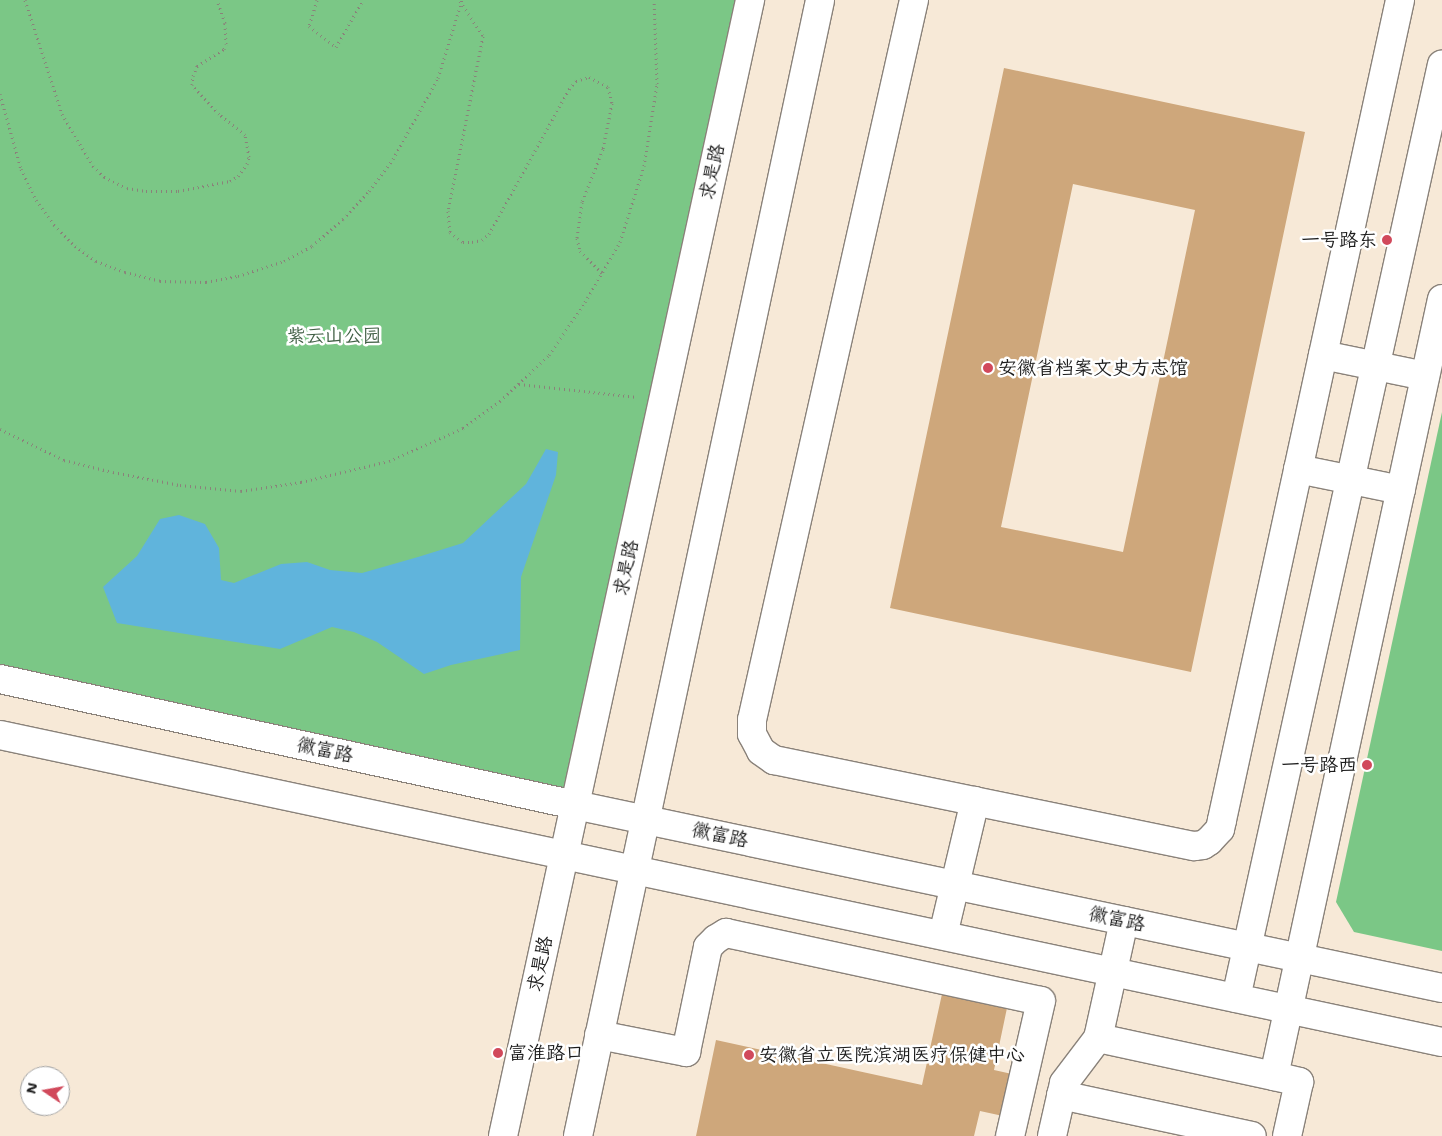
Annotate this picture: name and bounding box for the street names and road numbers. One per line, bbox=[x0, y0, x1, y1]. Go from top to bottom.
street label: 求是路 bbox=[695, 142, 729, 202]
street label: 求是路 bbox=[609, 538, 643, 598]
street label: 徽富路 bbox=[295, 733, 355, 767]
street label: 徽富路 bbox=[690, 818, 750, 852]
street label: 徽富路 bbox=[1087, 902, 1147, 936]
street label: 求是路 bbox=[523, 934, 557, 994]

